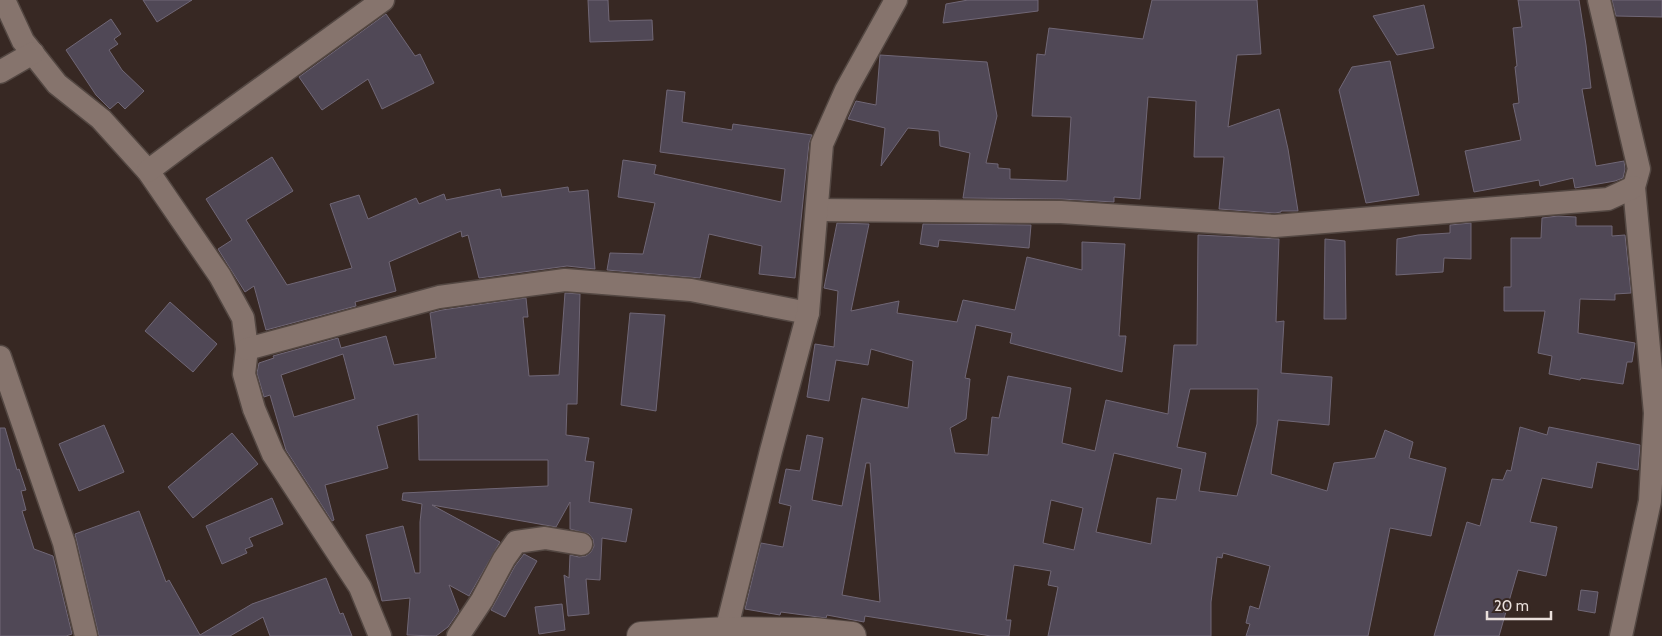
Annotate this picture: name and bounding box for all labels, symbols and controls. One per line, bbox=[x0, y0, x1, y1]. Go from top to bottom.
scale bar bbox=[1487, 588, 1551, 620]
text: 20 m bbox=[1494, 597, 1529, 615]

